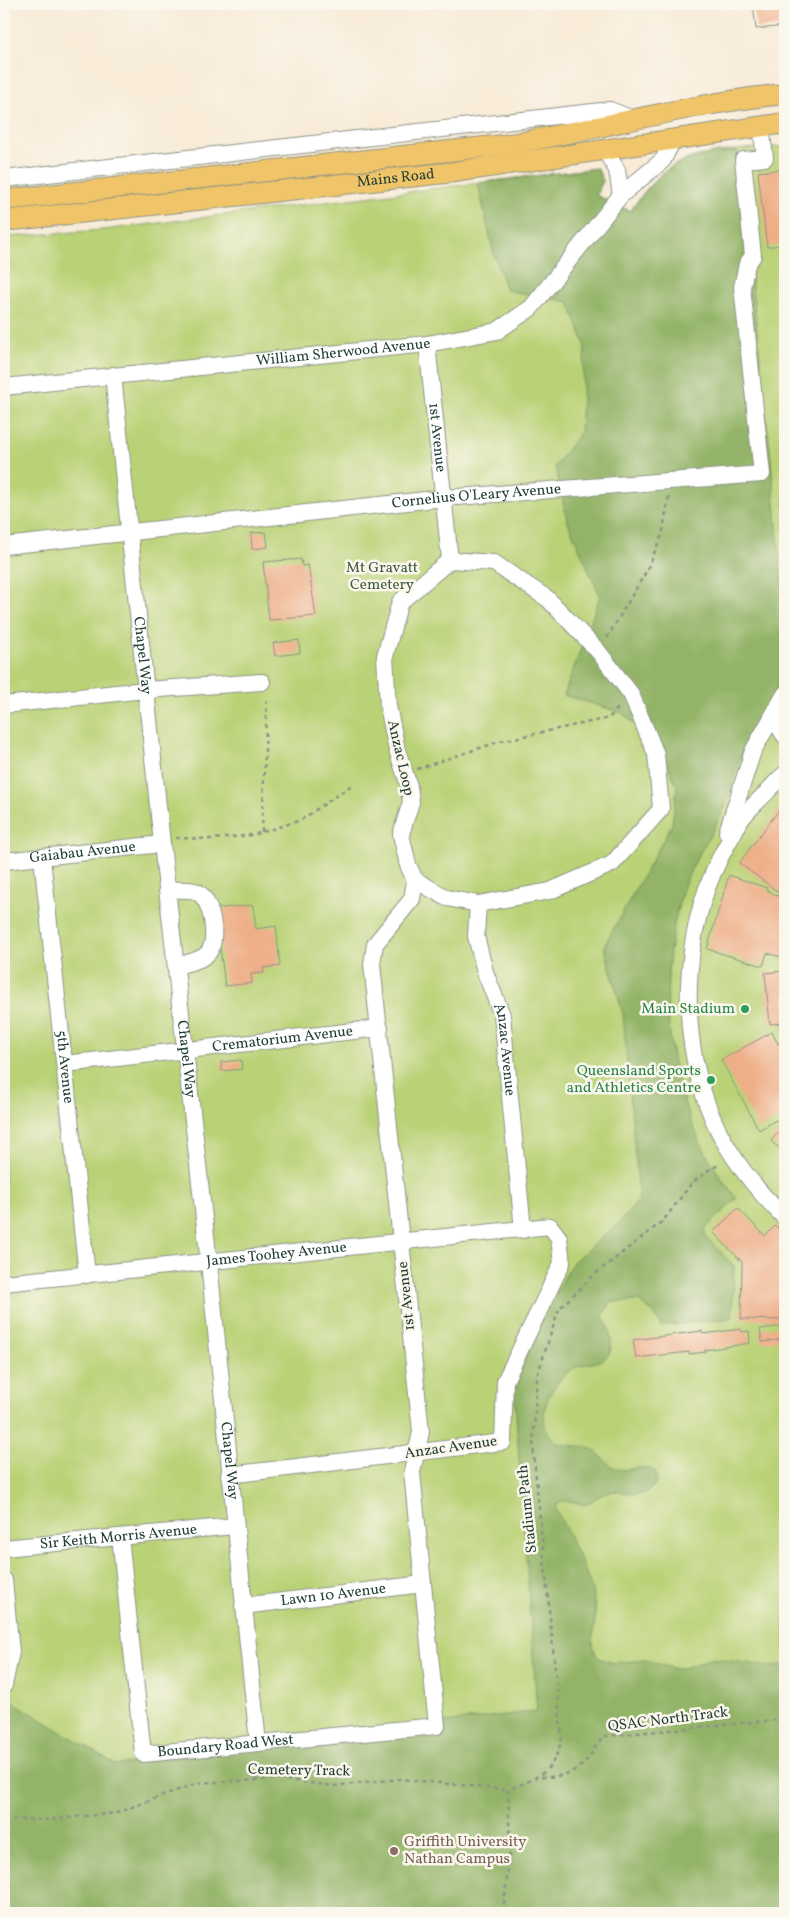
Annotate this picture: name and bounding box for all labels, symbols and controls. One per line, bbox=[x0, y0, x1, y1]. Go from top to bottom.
street label: Mains Road bbox=[356, 164, 436, 193]
street label: William Sherwood Avenue bbox=[255, 333, 431, 372]
street label: 1st Avenue bbox=[423, 402, 451, 473]
street label: Cornelius O'Leary Avenue bbox=[391, 479, 562, 514]
park label: Mt Gravatt Cemetery bbox=[346, 558, 418, 596]
street label: Chapel Way bbox=[128, 616, 157, 695]
street label: Anzac Loop bbox=[381, 718, 419, 798]
street label: Gaiabau Avenue bbox=[28, 836, 137, 869]
place label: Main Stadium bbox=[641, 999, 735, 1020]
street label: Anzac Avenue bbox=[488, 1000, 520, 1097]
marker: Main Stadium bbox=[739, 1003, 751, 1015]
street label: Chapel Way bbox=[171, 1019, 201, 1099]
street label: Crematorium Avenue bbox=[211, 1021, 354, 1058]
street label: 5th Avenue bbox=[50, 1029, 79, 1104]
place label: Queensland Sports and Athletics Centre bbox=[567, 1061, 701, 1099]
marker: Queensland Sports and Athletics Centre bbox=[705, 1074, 717, 1086]
street label: James Toohey Avenue bbox=[205, 1237, 348, 1272]
street label: 1st Avenue bbox=[393, 1260, 421, 1332]
street label: Chapel Way bbox=[215, 1421, 244, 1501]
street label: Anzac Avenue bbox=[403, 1431, 499, 1465]
street label: Stadium Path bbox=[513, 1464, 543, 1554]
street label: Sir Keith Morris Avenue bbox=[39, 1519, 198, 1555]
street label: Lawn 10 Avenue bbox=[279, 1578, 387, 1612]
street label: QSAC North Track bbox=[607, 1702, 729, 1738]
street label: Boundary Road West bbox=[156, 1729, 295, 1763]
street label: Cemetery Track bbox=[248, 1760, 350, 1782]
place label: Griffith University Nathan Campus bbox=[404, 1832, 526, 1870]
marker: Griffith University Nathan Campus bbox=[388, 1845, 400, 1857]

